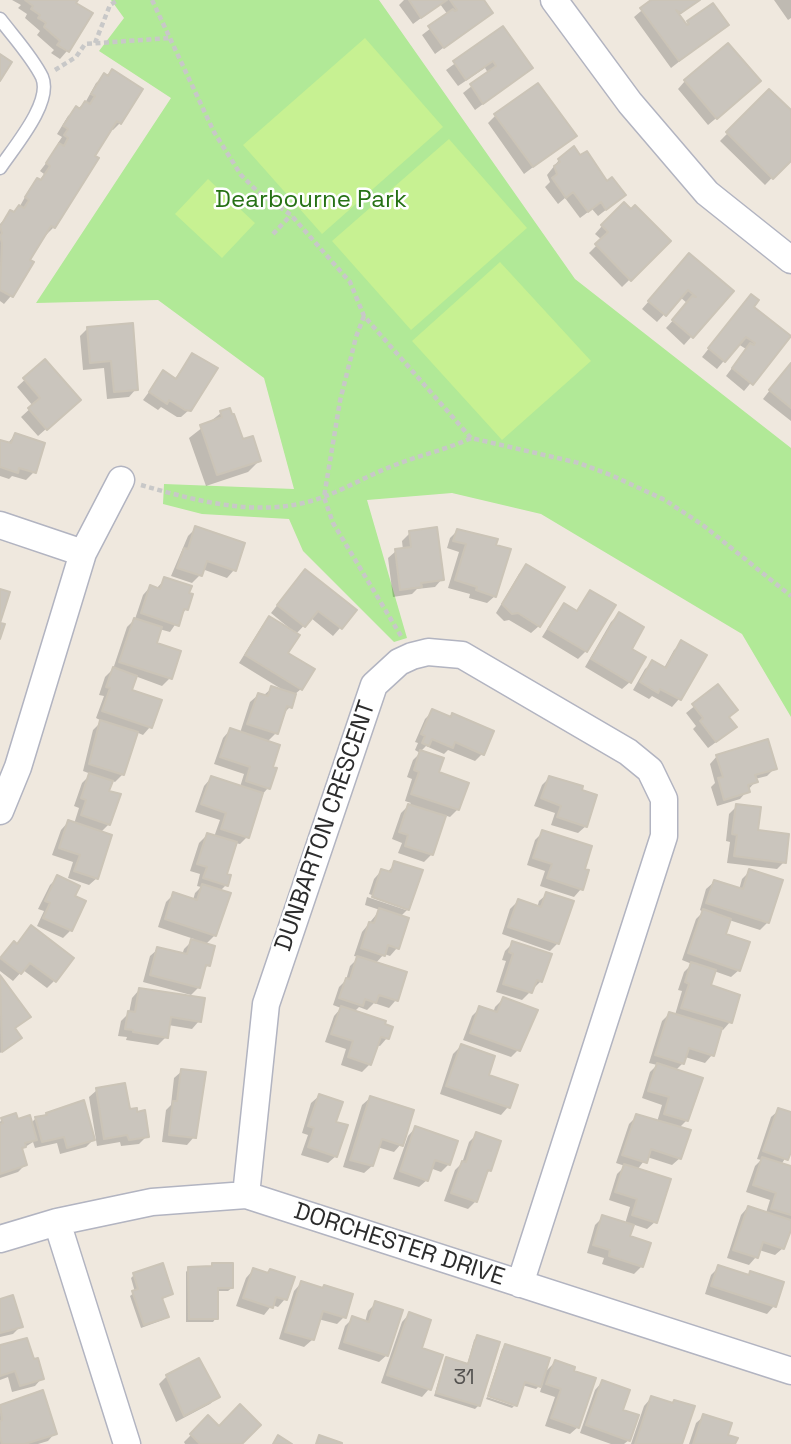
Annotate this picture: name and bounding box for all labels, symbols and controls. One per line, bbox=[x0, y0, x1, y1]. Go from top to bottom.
park label: Dearbourne Park bbox=[215, 186, 407, 214]
street label: DUNBARTON CRESCENT bbox=[270, 697, 382, 955]
street label: DORCHESTER DRIVE bbox=[290, 1197, 508, 1293]
house number: 31 bbox=[453, 1365, 475, 1391]

